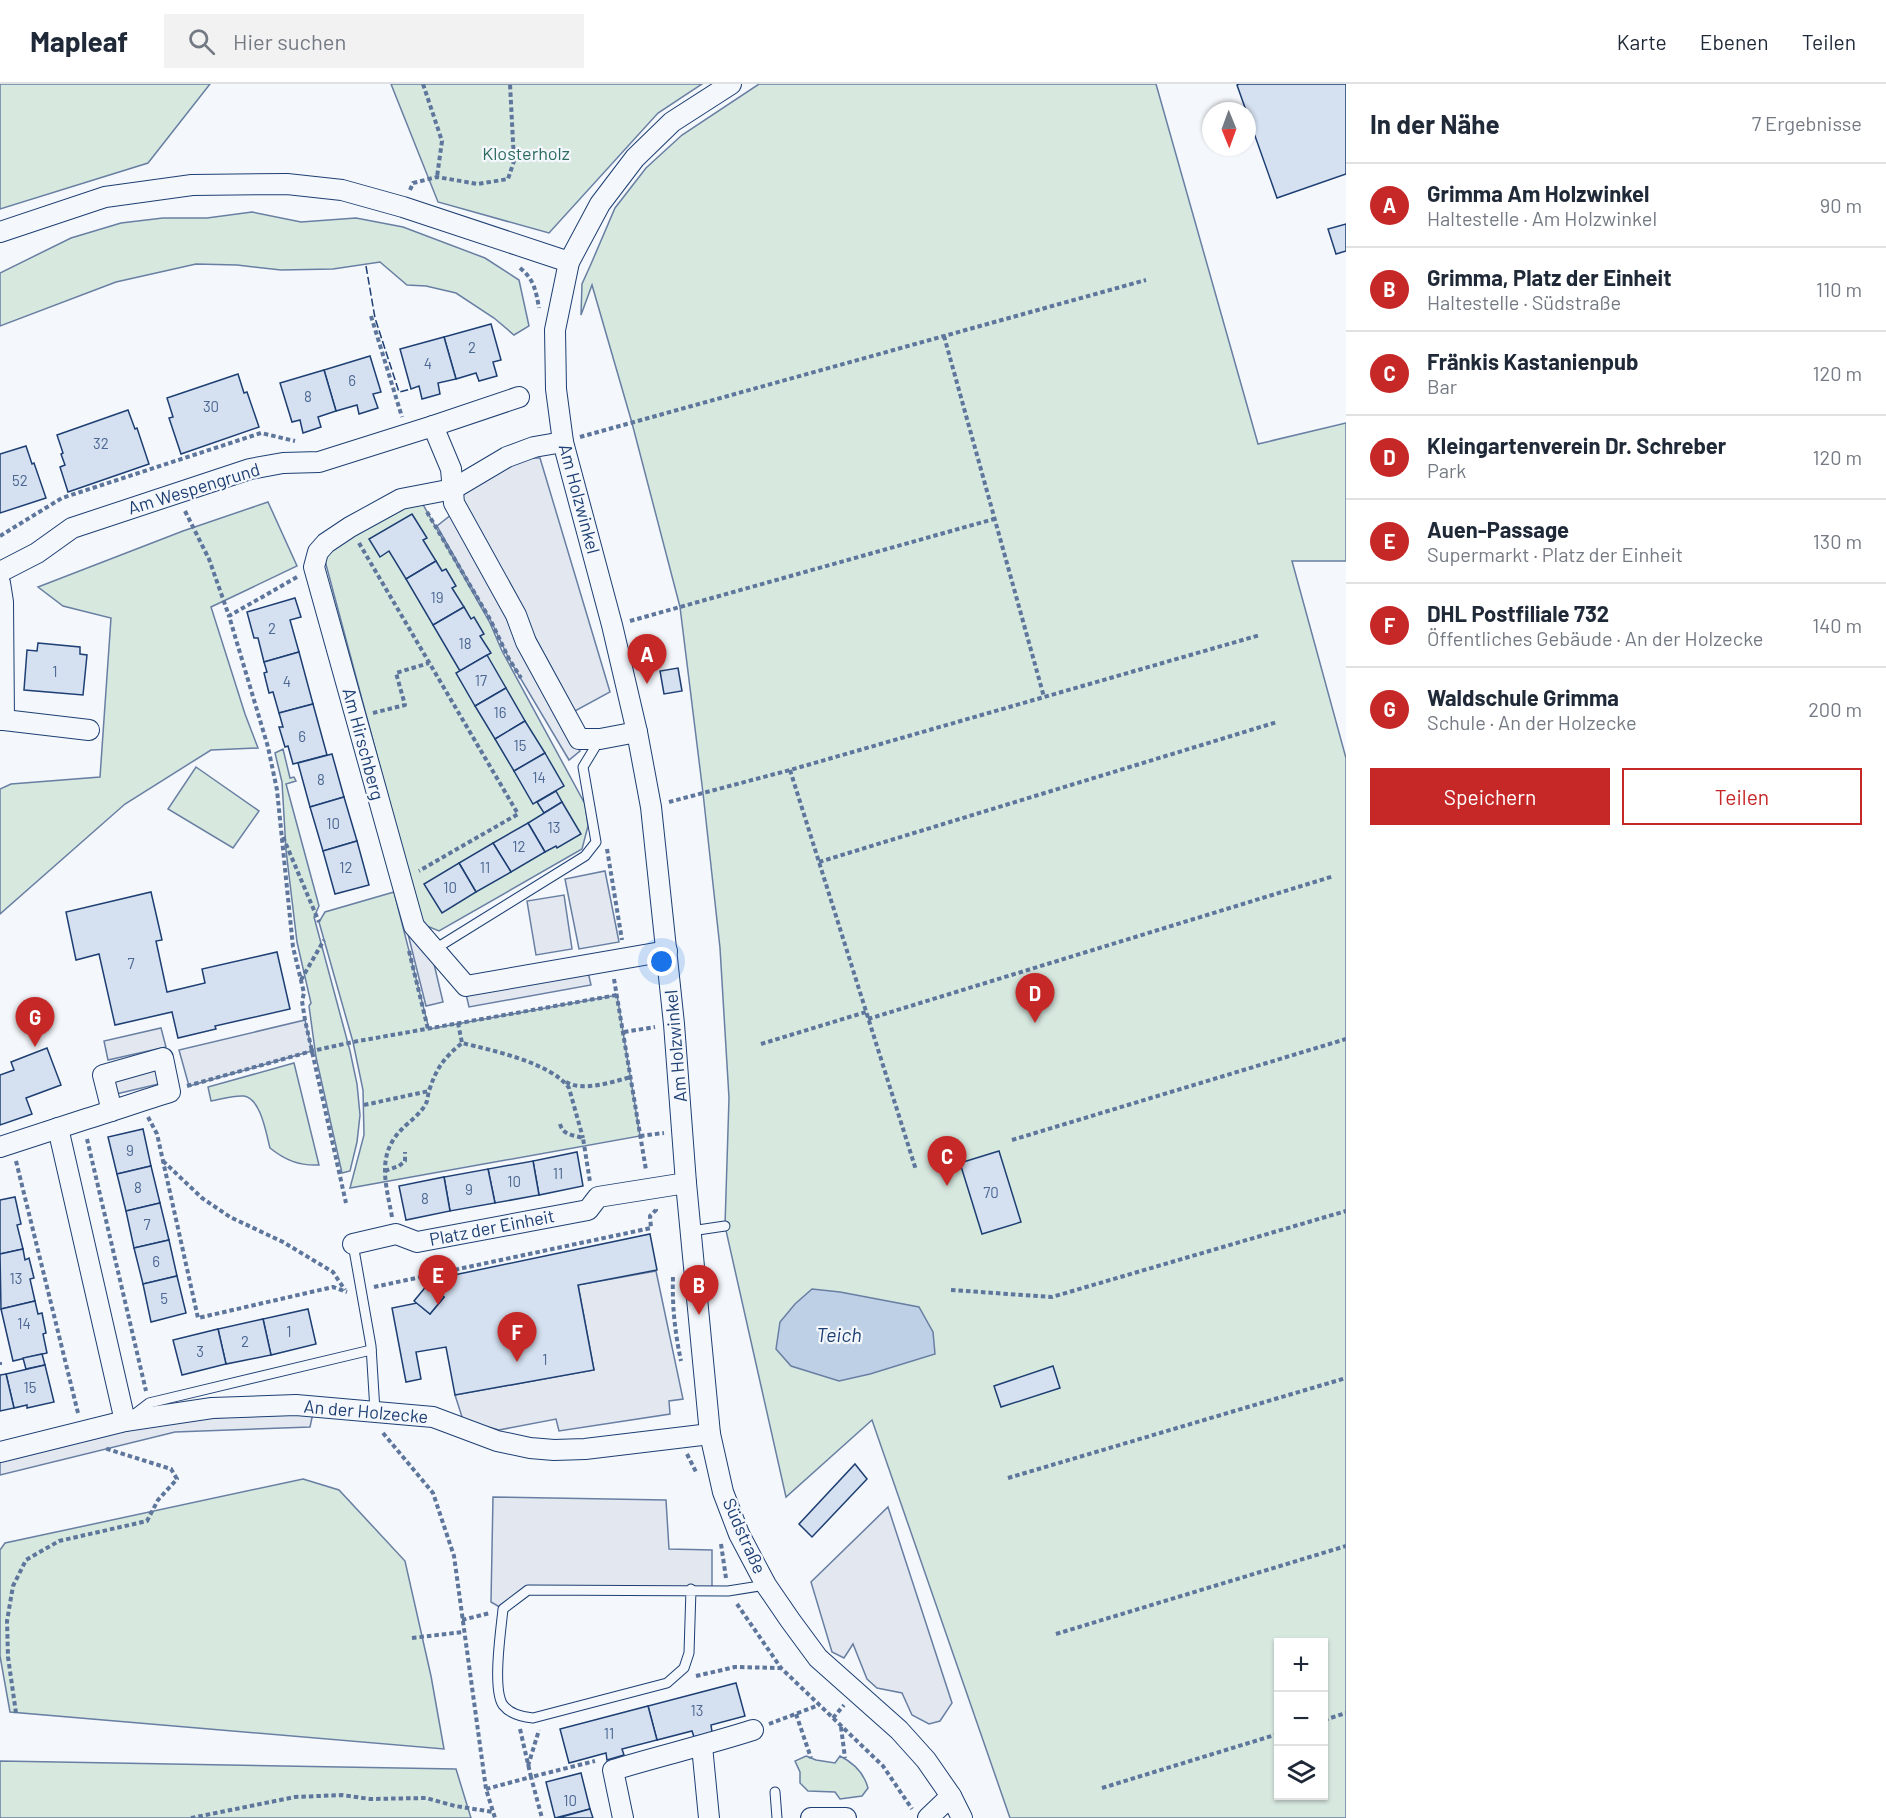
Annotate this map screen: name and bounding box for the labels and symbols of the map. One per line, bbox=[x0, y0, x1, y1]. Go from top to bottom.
north arrow bbox=[1202, 102, 1256, 156]
park label: Klosterholz bbox=[482, 142, 570, 164]
house number: 2 bbox=[468, 338, 476, 356]
house number: 4 bbox=[424, 354, 432, 372]
house number: 6 bbox=[348, 371, 356, 389]
house number: 8 bbox=[304, 387, 312, 405]
house number: 30 bbox=[203, 397, 219, 415]
house number: 32 bbox=[93, 434, 109, 452]
street label: Am Holzwinkel bbox=[555, 441, 605, 556]
street label: Am Wespengrund bbox=[125, 458, 262, 519]
house number: 52 bbox=[12, 471, 28, 489]
house number: 19 bbox=[430, 588, 444, 606]
house number: 2 bbox=[268, 619, 276, 637]
house number: 18 bbox=[458, 634, 472, 652]
pin: A bbox=[628, 634, 666, 684]
house number: 1 bbox=[52, 662, 58, 680]
house number: 17 bbox=[475, 671, 487, 689]
house number: 4 bbox=[283, 672, 291, 690]
street label: Am Hirschberg bbox=[338, 685, 390, 802]
house number: 16 bbox=[494, 703, 506, 721]
house number: 6 bbox=[298, 727, 306, 745]
house number: 15 bbox=[514, 736, 526, 754]
house number: 14 bbox=[532, 768, 546, 786]
house number: 8 bbox=[317, 770, 325, 788]
house number: 10 bbox=[326, 814, 340, 832]
house number: 13 bbox=[548, 818, 560, 836]
house number: 12 bbox=[512, 837, 526, 855]
house number: 12 bbox=[339, 858, 353, 876]
house number: 11 bbox=[480, 858, 490, 876]
house number: 10 bbox=[443, 878, 457, 896]
your location bbox=[647, 947, 676, 976]
house number: 7 bbox=[127, 954, 135, 972]
pin: D bbox=[1016, 974, 1054, 1023]
street label: Am Holzwinkel bbox=[659, 989, 691, 1103]
pin: G bbox=[15, 998, 54, 1047]
pin: C bbox=[928, 1136, 966, 1186]
house number: 9 bbox=[126, 1141, 134, 1159]
house number: 11 bbox=[553, 1164, 563, 1182]
house number: 10 bbox=[507, 1172, 521, 1190]
house number: 8 bbox=[134, 1178, 142, 1196]
house number: 9 bbox=[465, 1180, 473, 1198]
house number: 70 bbox=[983, 1183, 999, 1201]
house number: 8 bbox=[421, 1189, 429, 1207]
street label: Platz der Einheit bbox=[427, 1204, 556, 1250]
house number: 7 bbox=[143, 1215, 151, 1233]
house number: 6 bbox=[152, 1252, 160, 1270]
pin: E bbox=[418, 1256, 458, 1305]
pin: B bbox=[680, 1266, 718, 1315]
house number: 13 bbox=[10, 1269, 22, 1287]
house number: 5 bbox=[160, 1289, 168, 1307]
pin: F bbox=[498, 1312, 536, 1362]
house number: 14 bbox=[17, 1314, 31, 1332]
house number: 1 bbox=[286, 1322, 292, 1340]
water label: Teich bbox=[816, 1322, 862, 1346]
house number: 2 bbox=[241, 1332, 249, 1350]
house number: 3 bbox=[196, 1342, 204, 1360]
house number: 1 bbox=[542, 1350, 548, 1368]
house number: 15 bbox=[24, 1378, 36, 1396]
street label: An der Holzecke bbox=[303, 1395, 429, 1427]
street label: Südstraße bbox=[718, 1494, 771, 1577]
house number: 13 bbox=[691, 1701, 703, 1719]
house number: 11 bbox=[604, 1724, 614, 1742]
house number: 10 bbox=[563, 1791, 577, 1809]

